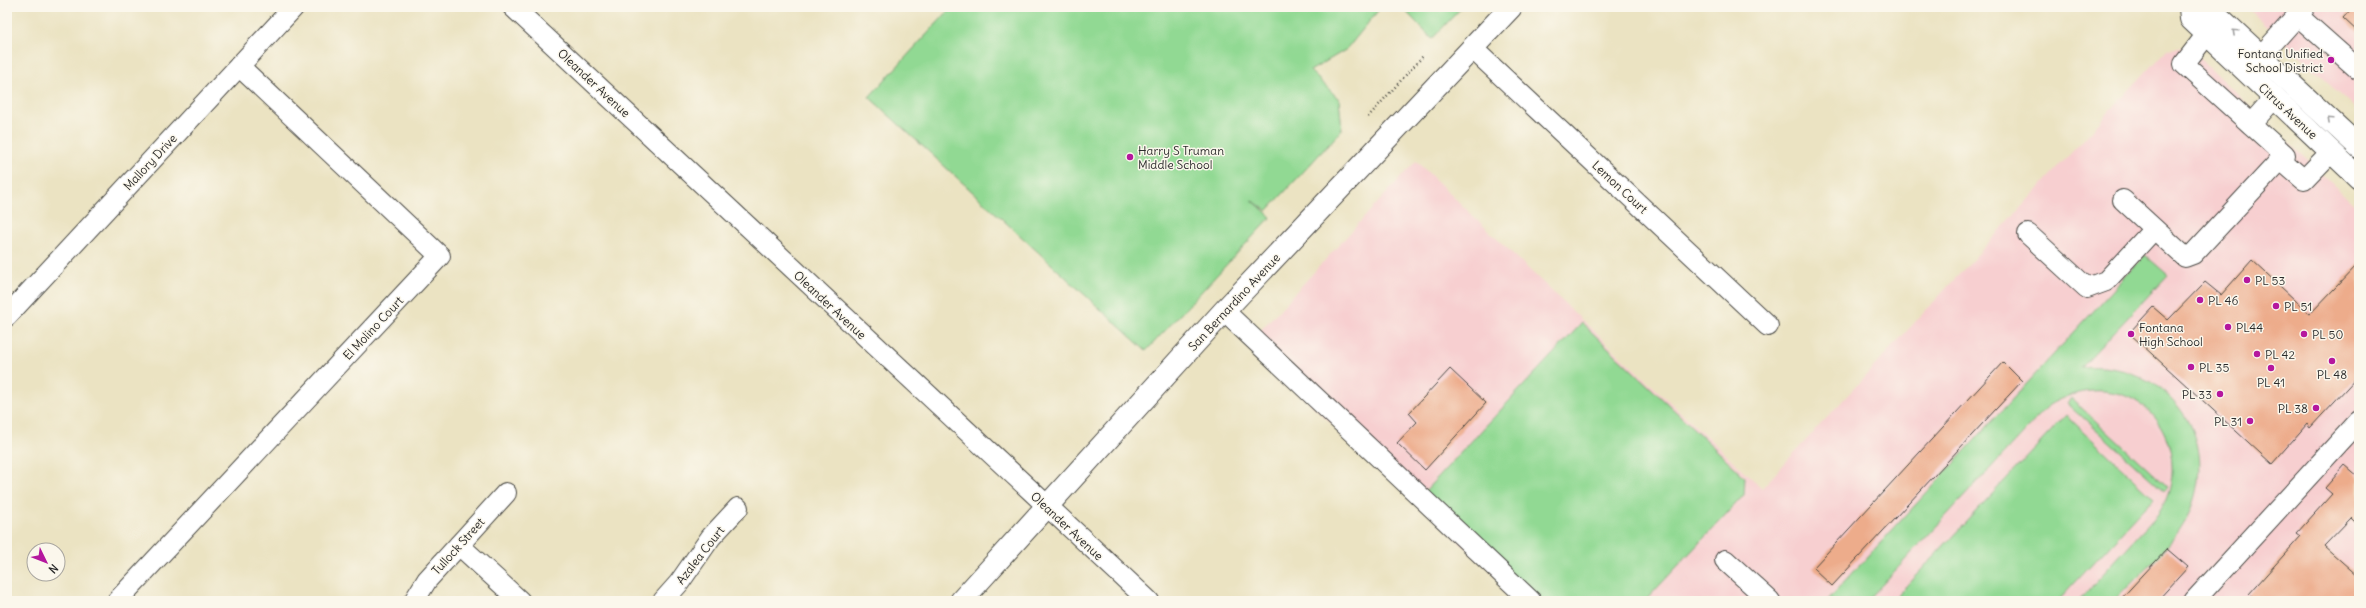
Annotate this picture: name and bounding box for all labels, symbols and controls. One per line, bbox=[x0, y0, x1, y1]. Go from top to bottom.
one-way arrow bbox=[2232, 29, 2240, 37]
street label: Oleander Avenue bbox=[555, 46, 633, 120]
place label: Fontana Unified School District bbox=[2238, 46, 2323, 75]
marker: Fontana Unified School District bbox=[2326, 55, 2336, 65]
street label: Citrus Avenue bbox=[2255, 80, 2321, 142]
one-way arrow bbox=[2328, 118, 2335, 125]
street label: Mallory Drive bbox=[120, 131, 180, 193]
place label: Harry S Truman Middle School bbox=[1138, 143, 1224, 172]
marker: Harry S Truman Middle School bbox=[1125, 152, 1135, 162]
street label: Lemon Court bbox=[1589, 158, 1651, 216]
street label: San Bernardino Avenue bbox=[1185, 250, 1283, 354]
street label: Oleander Avenue bbox=[791, 268, 869, 342]
place label: PL 53 bbox=[2255, 273, 2285, 288]
marker: PL 53 bbox=[2242, 275, 2252, 285]
street label: El Molino Court bbox=[340, 293, 406, 363]
place label: PL 46 bbox=[2208, 293, 2239, 308]
marker: PL 46 bbox=[2195, 295, 2205, 305]
place label: PL 51 bbox=[2284, 299, 2312, 314]
marker: PL 51 bbox=[2271, 301, 2281, 311]
place label: Fontana High School bbox=[2139, 320, 2203, 349]
place label: PL44 bbox=[2236, 320, 2263, 335]
marker: PL44 bbox=[2223, 322, 2233, 332]
place label: PL 50 bbox=[2312, 327, 2343, 342]
marker: Fontana High School bbox=[2126, 329, 2136, 339]
marker: PL 50 bbox=[2299, 329, 2309, 339]
place label: PL 42 bbox=[2265, 347, 2296, 362]
marker: PL 42 bbox=[2252, 349, 2262, 359]
marker: PL 48 bbox=[2327, 356, 2337, 366]
place label: PL 35 bbox=[2199, 360, 2229, 375]
marker: PL 35 bbox=[2186, 362, 2196, 372]
marker: PL 41 bbox=[2266, 363, 2276, 373]
place label: PL 48 bbox=[2317, 367, 2347, 382]
place label: PL 41 bbox=[2257, 375, 2285, 390]
place label: PL 33 bbox=[2182, 387, 2212, 402]
marker: PL 33 bbox=[2215, 389, 2225, 399]
place label: PL 38 bbox=[2278, 401, 2308, 416]
marker: PL 38 bbox=[2311, 403, 2321, 413]
place label: PL 31 bbox=[2214, 414, 2242, 429]
marker: PL 31 bbox=[2245, 416, 2255, 426]
street label: Oleander Avenue bbox=[1028, 489, 1106, 563]
street label: Tullock Street bbox=[428, 514, 488, 578]
street label: Azalea Court bbox=[673, 523, 727, 587]
north arrow bbox=[26, 542, 66, 582]
text: N bbox=[46, 561, 61, 576]

